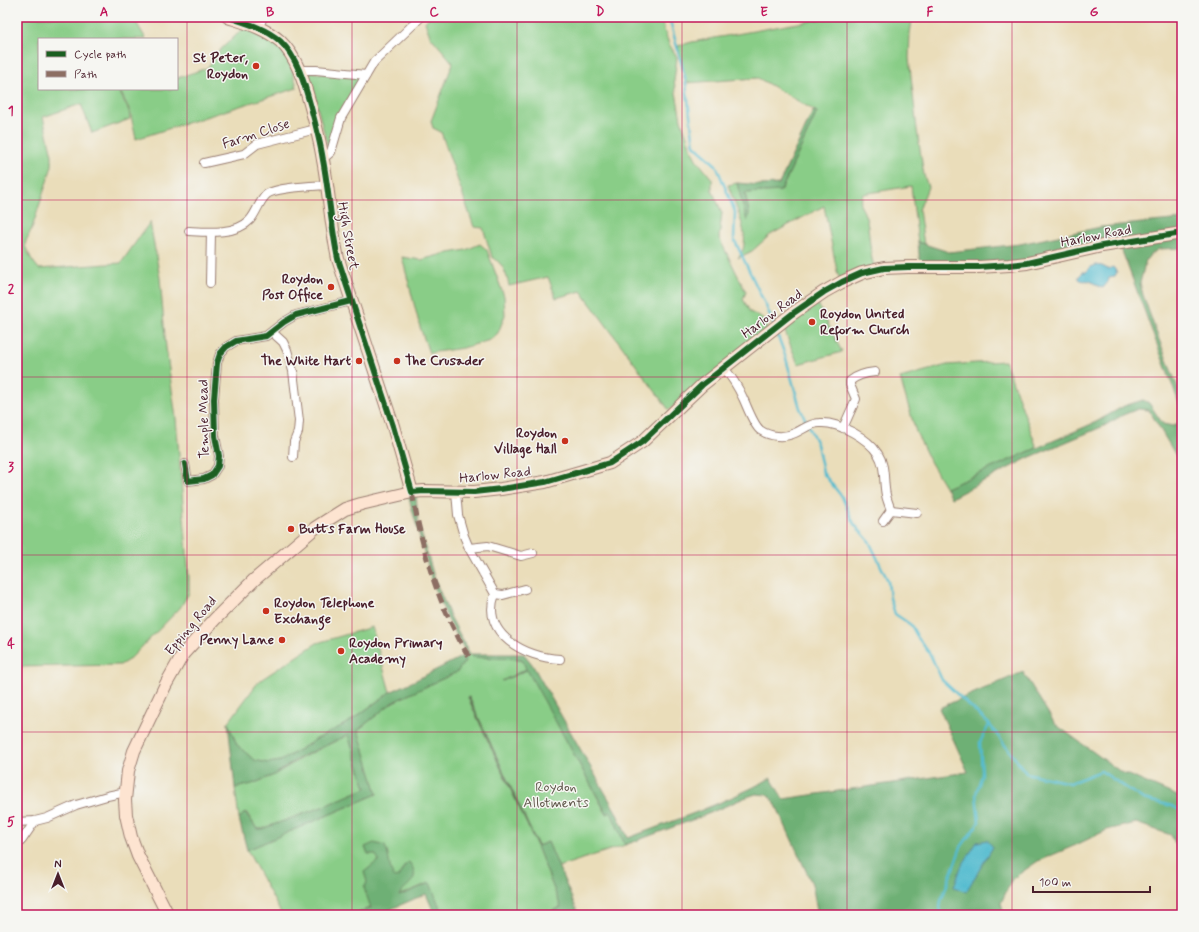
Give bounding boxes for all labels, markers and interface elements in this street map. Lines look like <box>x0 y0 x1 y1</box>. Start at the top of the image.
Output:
text: A <box>100 4 108 21</box>
text: B <box>266 4 275 21</box>
text: C <box>429 4 439 21</box>
text: D <box>596 4 605 21</box>
text: E <box>760 4 768 21</box>
text: F <box>927 4 934 21</box>
text: G <box>1090 4 1099 21</box>
legend <box>38 38 178 90</box>
text: Cycle path <box>74 47 126 63</box>
place label: St Peter, Roydon <box>193 49 248 83</box>
marker: St Peter, Roydon <box>251 61 261 71</box>
text: Path <box>74 67 97 83</box>
text: 1 <box>8 103 14 120</box>
street label: Farm Close <box>220 115 292 153</box>
street label: High Street <box>331 200 363 273</box>
street label: Harlow Road <box>1059 220 1133 252</box>
place label: Roydon Post Office <box>262 270 323 304</box>
text: 2 <box>8 281 15 298</box>
marker: Roydon Post Office <box>326 282 336 292</box>
street label: Harlow Road <box>738 285 806 343</box>
place label: Roydon United Reform Church <box>820 305 910 341</box>
marker: Roydon United Reform Church <box>807 317 817 327</box>
place label: The White Hart <box>261 352 352 370</box>
place label: The Crusader <box>405 352 485 370</box>
marker: The White Hart <box>354 356 364 366</box>
marker: The Crusader <box>392 356 402 366</box>
street label: Temple Mead <box>194 379 214 459</box>
place label: Roydon Village Hall <box>494 424 557 459</box>
marker: Roydon Village Hall <box>560 436 570 446</box>
text: 3 <box>8 459 14 476</box>
street label: Harlow Road <box>458 462 532 488</box>
place label: Butts Farm House <box>299 520 406 538</box>
marker: Butts Farm House <box>286 524 296 534</box>
street label: Epping Road <box>161 593 221 659</box>
place label: Roydon Telephone Exchange <box>274 594 375 631</box>
marker: Roydon Telephone Exchange <box>261 606 271 616</box>
place label: Penny Lane <box>199 631 274 649</box>
place label: Roydon Primary Academy <box>349 634 443 668</box>
marker: Penny Lane <box>277 635 287 645</box>
text: 4 <box>7 636 15 653</box>
marker: Roydon Primary Academy <box>336 646 346 656</box>
park label: Roydon Allotments <box>523 778 589 812</box>
text: 5 <box>7 814 15 831</box>
north arrow <box>38 854 78 894</box>
text: N <box>54 858 62 872</box>
scale bar <box>1033 868 1150 894</box>
text: 100 m <box>1039 875 1071 891</box>

